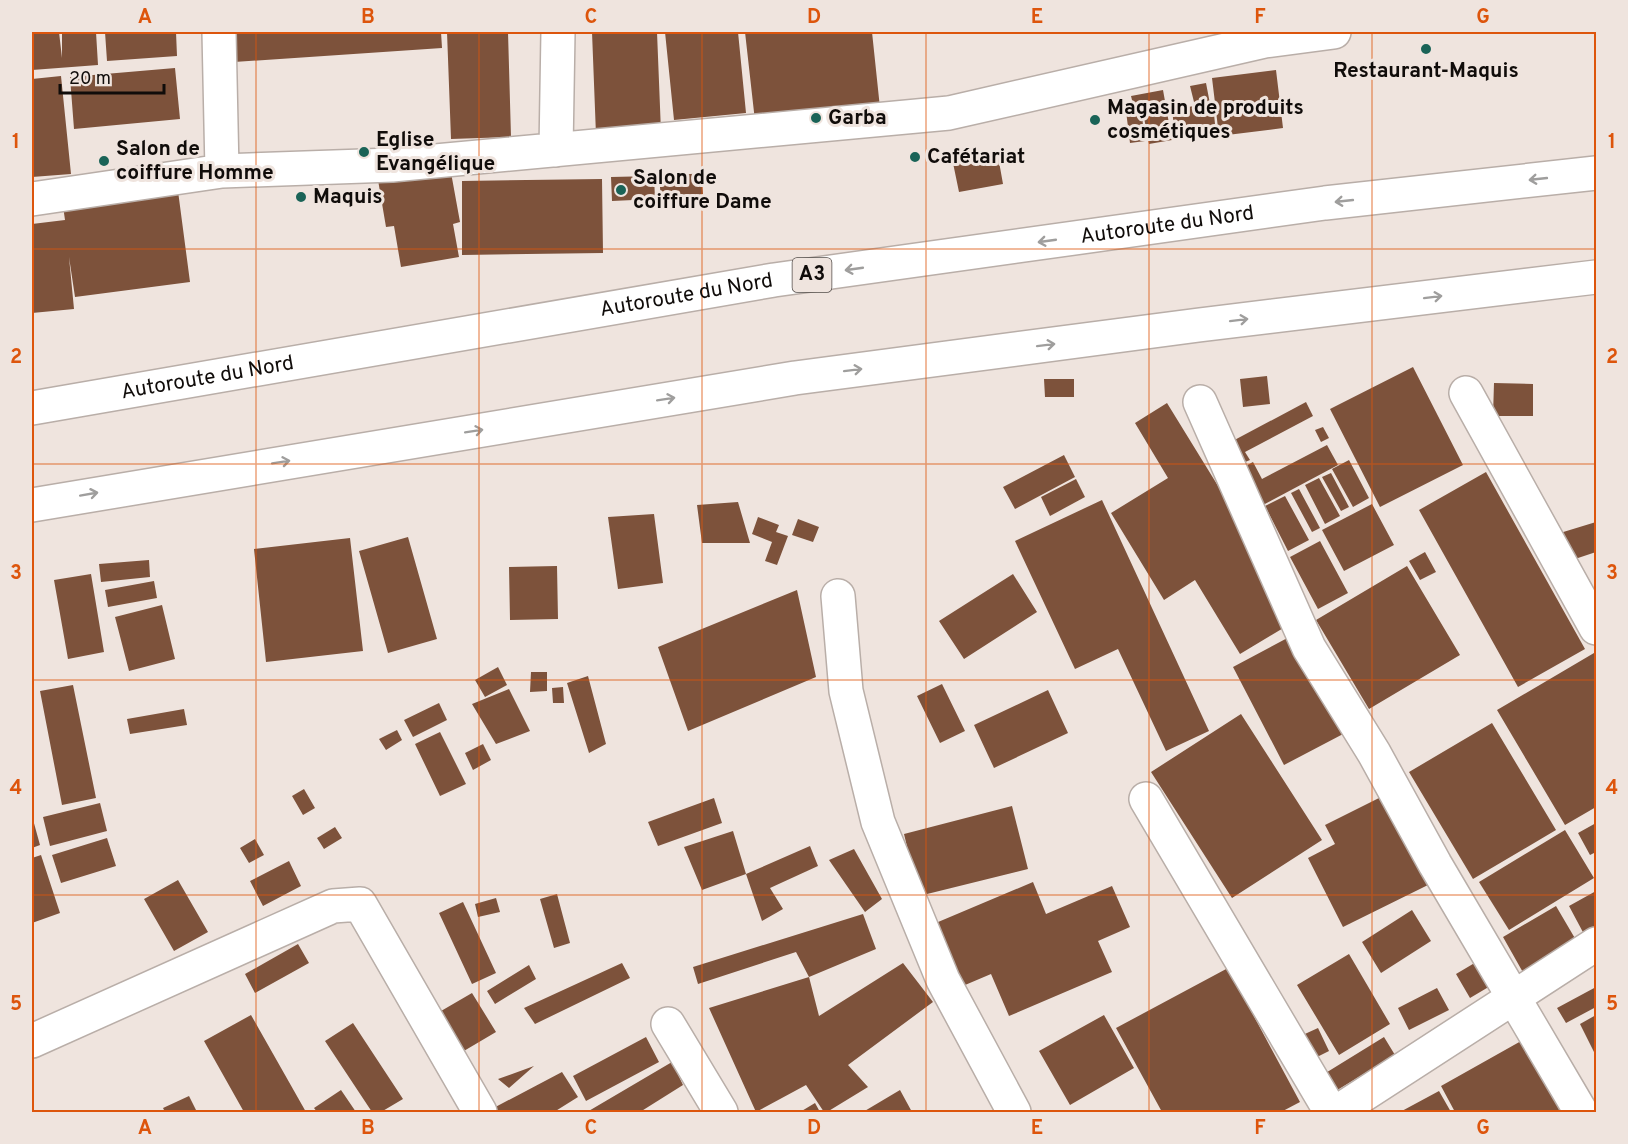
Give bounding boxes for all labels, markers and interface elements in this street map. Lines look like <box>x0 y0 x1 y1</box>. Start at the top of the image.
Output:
text: A <box>138 5 152 31</box>
text: B <box>361 5 375 31</box>
text: C <box>585 5 597 31</box>
text: D <box>807 5 821 31</box>
text: E <box>1031 5 1043 31</box>
text: F <box>1254 5 1266 31</box>
text: G <box>1476 5 1490 31</box>
marker: Restaurant-Maquis <box>1419 42 1433 56</box>
scale bar <box>60 57 164 95</box>
place label: Restaurant-Maquis <box>1333 58 1519 85</box>
text: 20 m <box>69 68 111 91</box>
place label: Magasin de produits cosmétiques <box>1107 95 1304 146</box>
place label: Garba <box>828 105 887 132</box>
marker: Garba <box>809 111 823 125</box>
marker: Magasin de produits cosmétiques <box>1088 113 1102 127</box>
place label: Eglise Evangélique <box>376 127 495 178</box>
text: 1 <box>12 130 20 156</box>
text: 1 <box>1608 130 1616 156</box>
place label: Salon de coiffure Homme <box>116 136 274 187</box>
place label: Cafétariat <box>927 144 1025 171</box>
marker: Eglise Evangélique <box>357 145 371 159</box>
marker: Cafétariat <box>908 150 922 164</box>
marker: Salon de coiffure Homme <box>97 154 111 168</box>
place label: Salon de coiffure Dame <box>633 165 772 216</box>
one-way arrow <box>1529 174 1549 185</box>
marker: Salon de coiffure Dame <box>614 183 628 197</box>
place label: Maquis <box>313 184 383 211</box>
marker: Maquis <box>294 190 308 204</box>
one-way arrow <box>1335 196 1355 207</box>
street label: Autoroute du Nord <box>1079 200 1256 251</box>
one-way arrow <box>1038 235 1058 246</box>
road number: A3 <box>792 258 832 292</box>
one-way arrow <box>845 263 865 274</box>
street label: Autoroute du Nord <box>598 267 775 323</box>
one-way arrow <box>1423 291 1442 302</box>
one-way arrow <box>1229 314 1249 325</box>
one-way arrow <box>1036 339 1055 350</box>
text: 2 <box>10 345 22 371</box>
text: 2 <box>1606 345 1618 371</box>
street label: Autoroute du Nord <box>119 350 296 406</box>
one-way arrow <box>842 365 862 376</box>
one-way arrow <box>656 393 675 404</box>
one-way arrow <box>463 425 483 436</box>
one-way arrow <box>271 457 291 468</box>
one-way arrow <box>78 488 98 499</box>
text: 3 <box>10 561 22 587</box>
text: 3 <box>1606 561 1618 587</box>
text: 4 <box>10 776 22 802</box>
text: 4 <box>1606 776 1618 802</box>
text: 5 <box>10 992 22 1018</box>
text: 5 <box>1606 992 1618 1018</box>
text: A <box>138 1116 152 1142</box>
text: B <box>361 1116 375 1142</box>
text: C <box>585 1116 597 1142</box>
text: D <box>807 1116 821 1142</box>
text: E <box>1031 1116 1043 1142</box>
text: F <box>1254 1116 1266 1142</box>
text: G <box>1476 1116 1490 1142</box>

